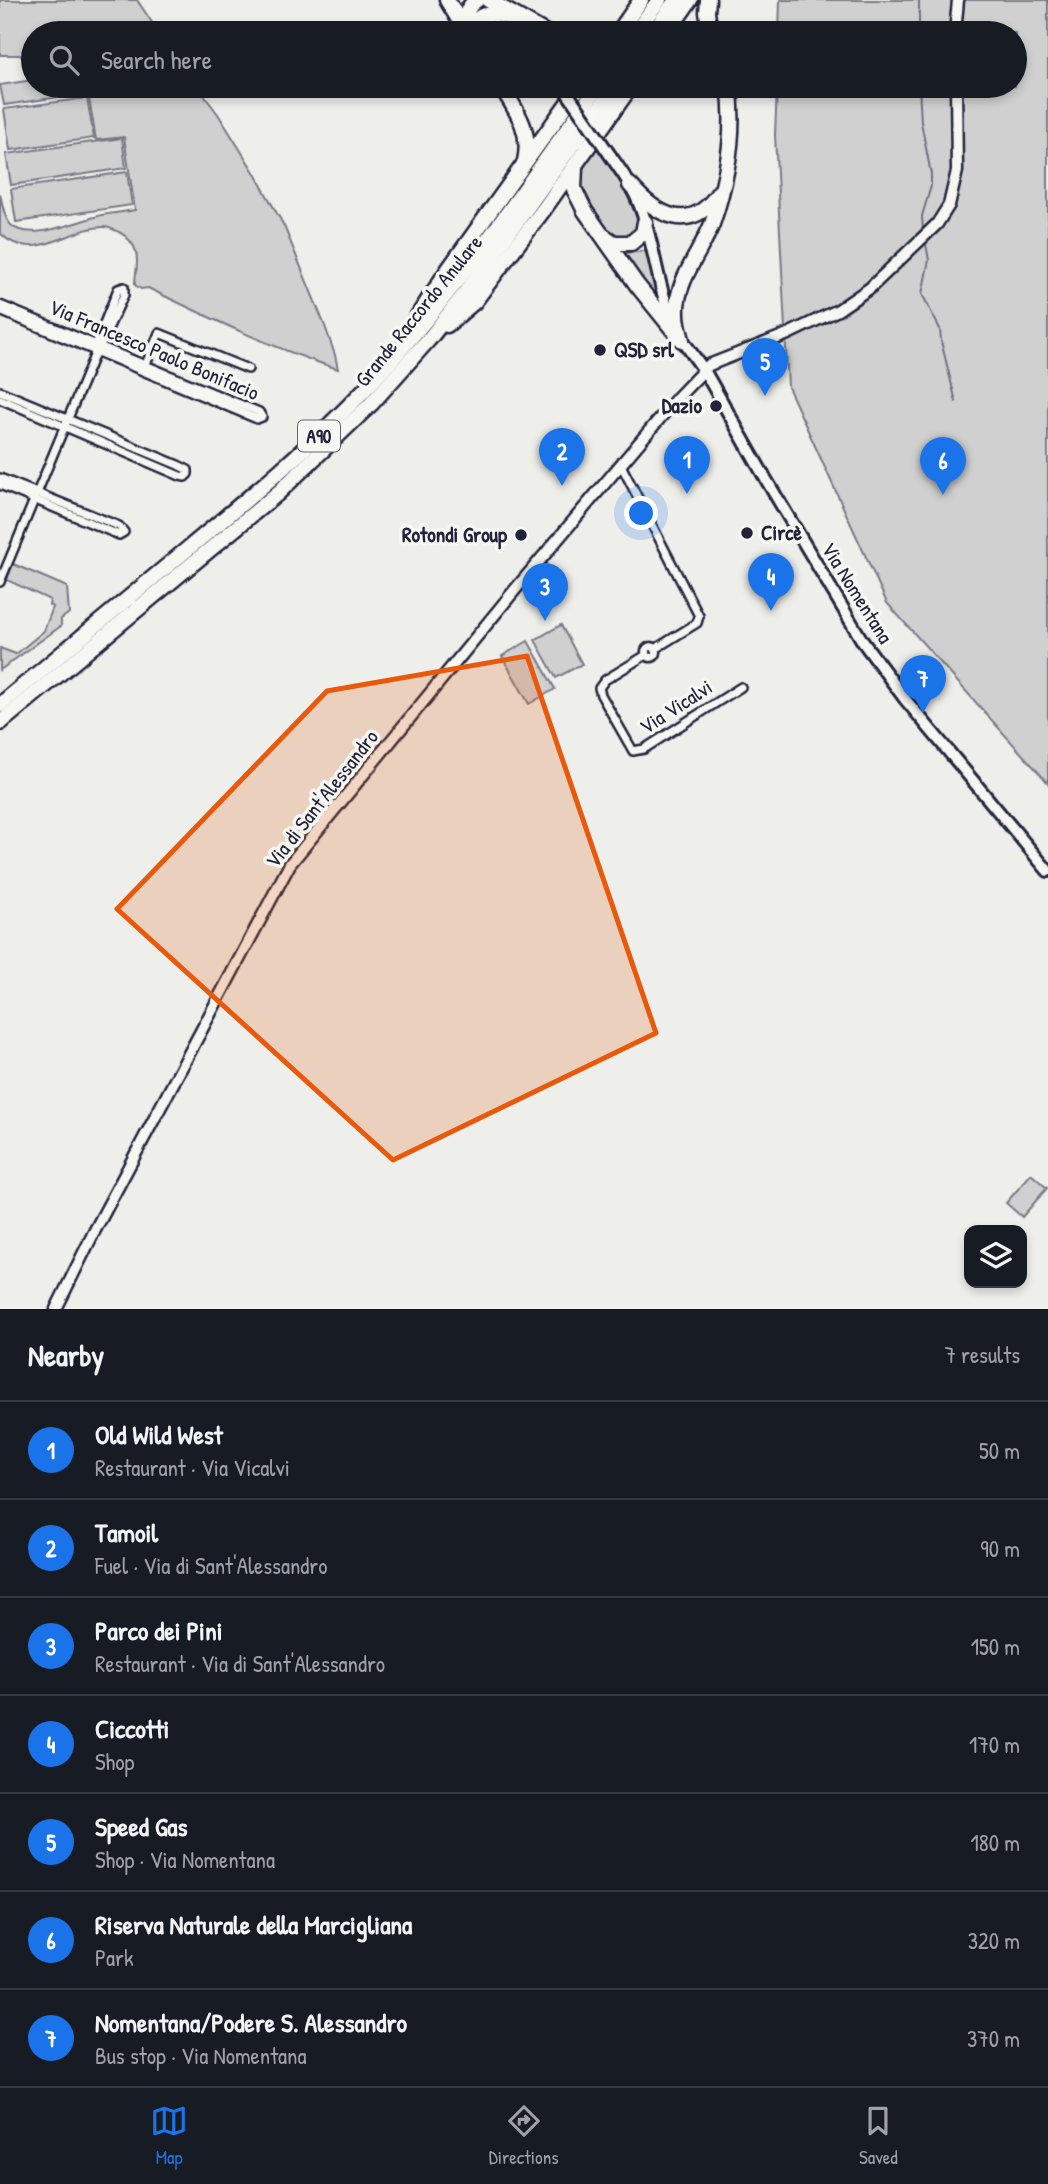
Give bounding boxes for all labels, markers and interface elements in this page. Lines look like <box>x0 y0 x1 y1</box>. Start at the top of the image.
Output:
search box <box>21 21 1027 98</box>
icon: search <box>45 41 83 79</box>
text: Search here <box>101 42 212 77</box>
street label: Grande Raccordo Anulare <box>348 229 489 393</box>
street label: Via Francesco Paolo Bonifacio <box>45 292 264 407</box>
place label: QSD srl <box>614 335 674 364</box>
pin: 5 <box>742 338 788 396</box>
marker: QSD srl <box>592 342 608 358</box>
place label: Dazio <box>662 391 703 420</box>
marker: Dazio <box>708 398 724 414</box>
road number: A90 <box>298 420 340 452</box>
pin: 2 <box>539 428 585 486</box>
pin: 1 <box>664 436 710 494</box>
pin: 6 <box>920 437 966 495</box>
your location <box>624 496 658 530</box>
place label: Circè <box>761 518 802 547</box>
place label: Rotondi Group <box>402 520 508 550</box>
marker: Circè <box>739 525 755 541</box>
marker: Rotondi Group <box>513 527 529 543</box>
street label: Via Nomentana <box>815 536 900 649</box>
pin: 4 <box>748 553 794 611</box>
pin: 3 <box>522 563 568 621</box>
pin: 7 <box>900 655 946 713</box>
street label: Via Vicalvi <box>634 672 718 741</box>
street label: Via di Sant'Alessandro <box>258 724 385 874</box>
map controls <box>964 1225 1027 1288</box>
button: layers <box>964 1225 1027 1288</box>
text: Nearby <box>28 1335 104 1375</box>
text: 7 results <box>944 1339 1020 1370</box>
text: Old Wild West <box>95 1417 223 1452</box>
text: 1 <box>47 1435 55 1466</box>
text: 50 m <box>979 1435 1020 1466</box>
text: Restaurant · Via Vicalvi <box>95 1452 290 1483</box>
text: Tamoil <box>95 1515 158 1550</box>
text: 2 <box>46 1533 56 1564</box>
text: 90 m <box>980 1533 1020 1564</box>
text: Fuel · Via di Sant'Alessandro <box>95 1550 327 1581</box>
text: Parco dei Pini <box>95 1613 222 1648</box>
text: 3 <box>46 1631 56 1662</box>
text: 150 m <box>971 1631 1020 1662</box>
text: Restaurant · Via di Sant'Alessandro <box>95 1648 385 1679</box>
text: Ciccotti <box>95 1711 169 1746</box>
text: 4 <box>47 1729 55 1760</box>
text: 170 m <box>969 1729 1020 1760</box>
text: Shop <box>95 1746 134 1777</box>
text: Speed Gas <box>95 1809 188 1844</box>
text: 5 <box>46 1827 56 1858</box>
text: 180 m <box>970 1827 1020 1858</box>
text: Shop · Via Nomentana <box>95 1844 275 1875</box>
text: Riserva Naturale della Marcigliana <box>95 1907 412 1942</box>
text: 6 <box>46 1925 56 1956</box>
text: 320 m <box>968 1925 1020 1956</box>
text: Park <box>95 1942 133 1973</box>
text: Nomentana/Podere S. Alessandro <box>95 2005 407 2040</box>
text: 7 <box>45 2023 57 2054</box>
text: 370 m <box>967 2023 1020 2054</box>
text: Bus stop · Via Nomentana <box>95 2040 307 2071</box>
tab: Map <box>150 2102 188 2170</box>
tab: Directions <box>489 2102 559 2170</box>
tab: Saved <box>859 2102 898 2170</box>

